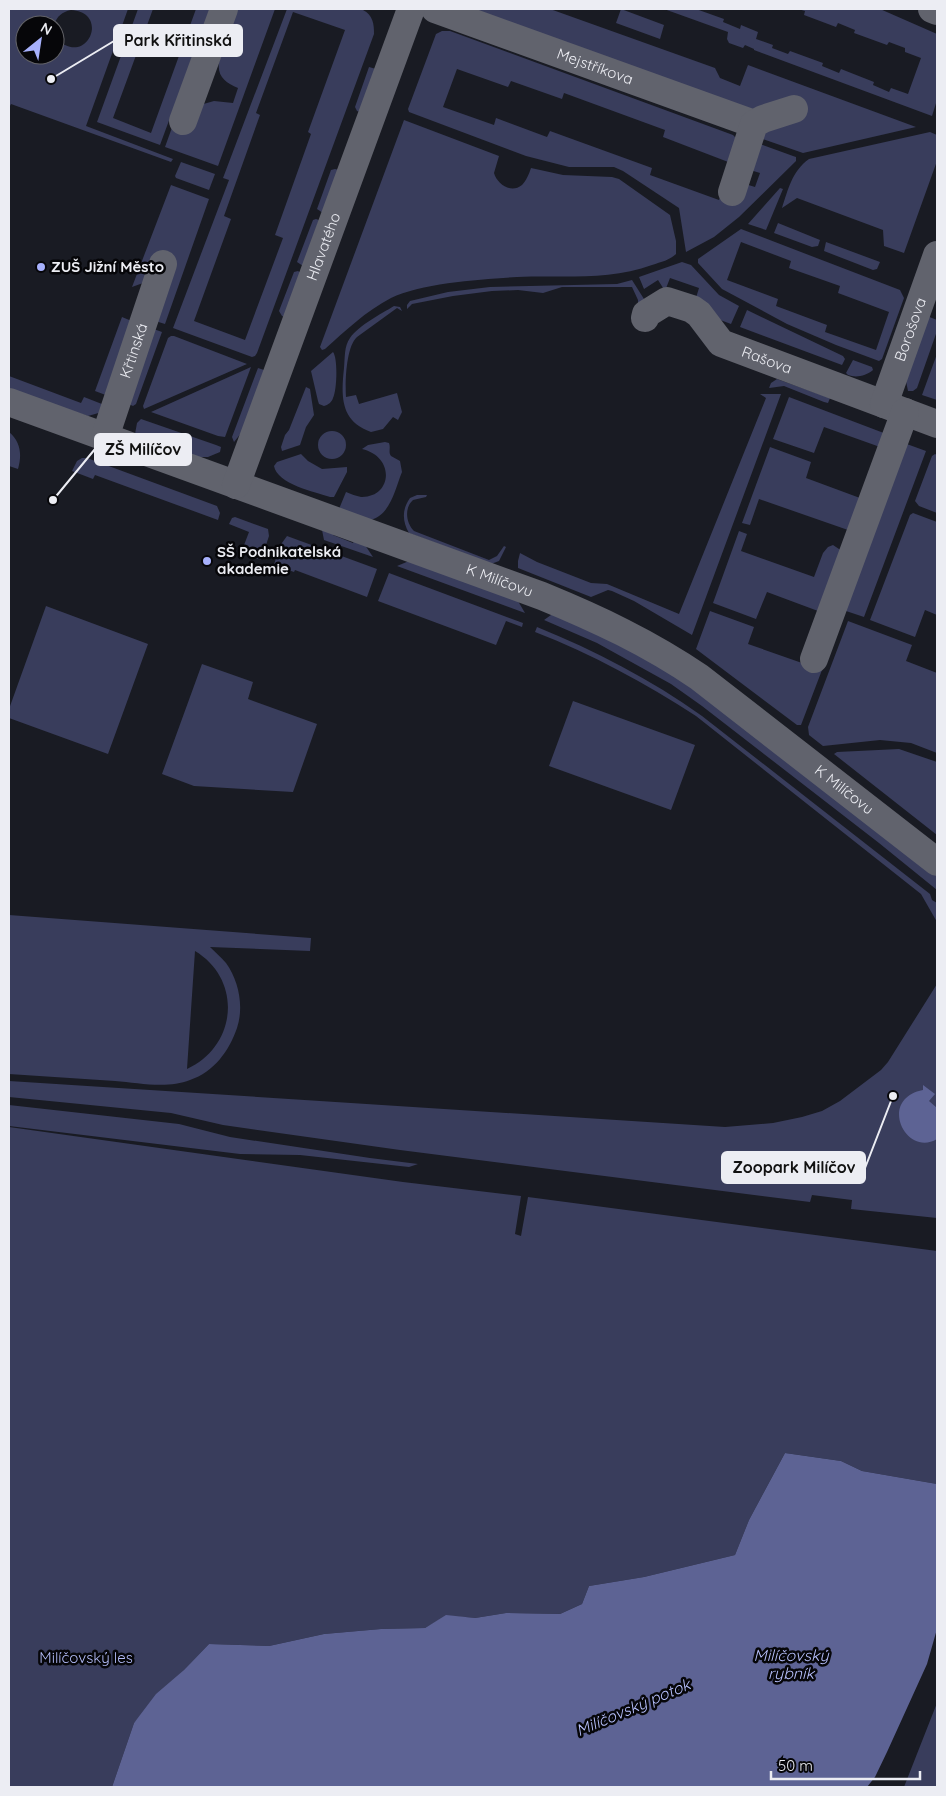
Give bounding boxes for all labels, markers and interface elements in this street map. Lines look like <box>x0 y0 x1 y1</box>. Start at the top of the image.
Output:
north arrow <box>15 15 65 65</box>
text: N <box>38 18 55 39</box>
callout: Park Křitinská <box>114 25 242 56</box>
text: Park Křitinská <box>124 30 232 50</box>
street label: Mejstříkova <box>554 44 636 89</box>
street label: Hlavatého <box>302 210 344 283</box>
place label: ZUŠ Jižní Město <box>51 257 164 276</box>
marker: ZUŠ Jižní Město <box>35 261 47 273</box>
street label: Borošova <box>890 295 930 364</box>
street label: Křtinská <box>115 321 152 381</box>
street label: Rašova <box>739 342 795 378</box>
callout: ZŠ Milíčov <box>95 434 191 465</box>
text: ZŠ Milíčov <box>105 439 181 459</box>
place label: SŠ Podnikatelská akademie <box>217 542 341 578</box>
marker: SŠ Podnikatelská akademie <box>201 555 213 567</box>
street label: K Milíčovu <box>464 559 536 601</box>
street label: K Milíčovu <box>811 760 878 818</box>
callout: Zoopark Milíčov <box>722 1152 865 1183</box>
text: Zoopark Milíčov <box>732 1157 856 1177</box>
water label: Milíčovský rybník <box>753 1645 829 1683</box>
park label: Milíčovský les <box>39 1648 133 1667</box>
water label: Milíčovský potok <box>573 1673 695 1740</box>
scale bar <box>771 1748 920 1780</box>
text: 50 m <box>778 1756 813 1775</box>

